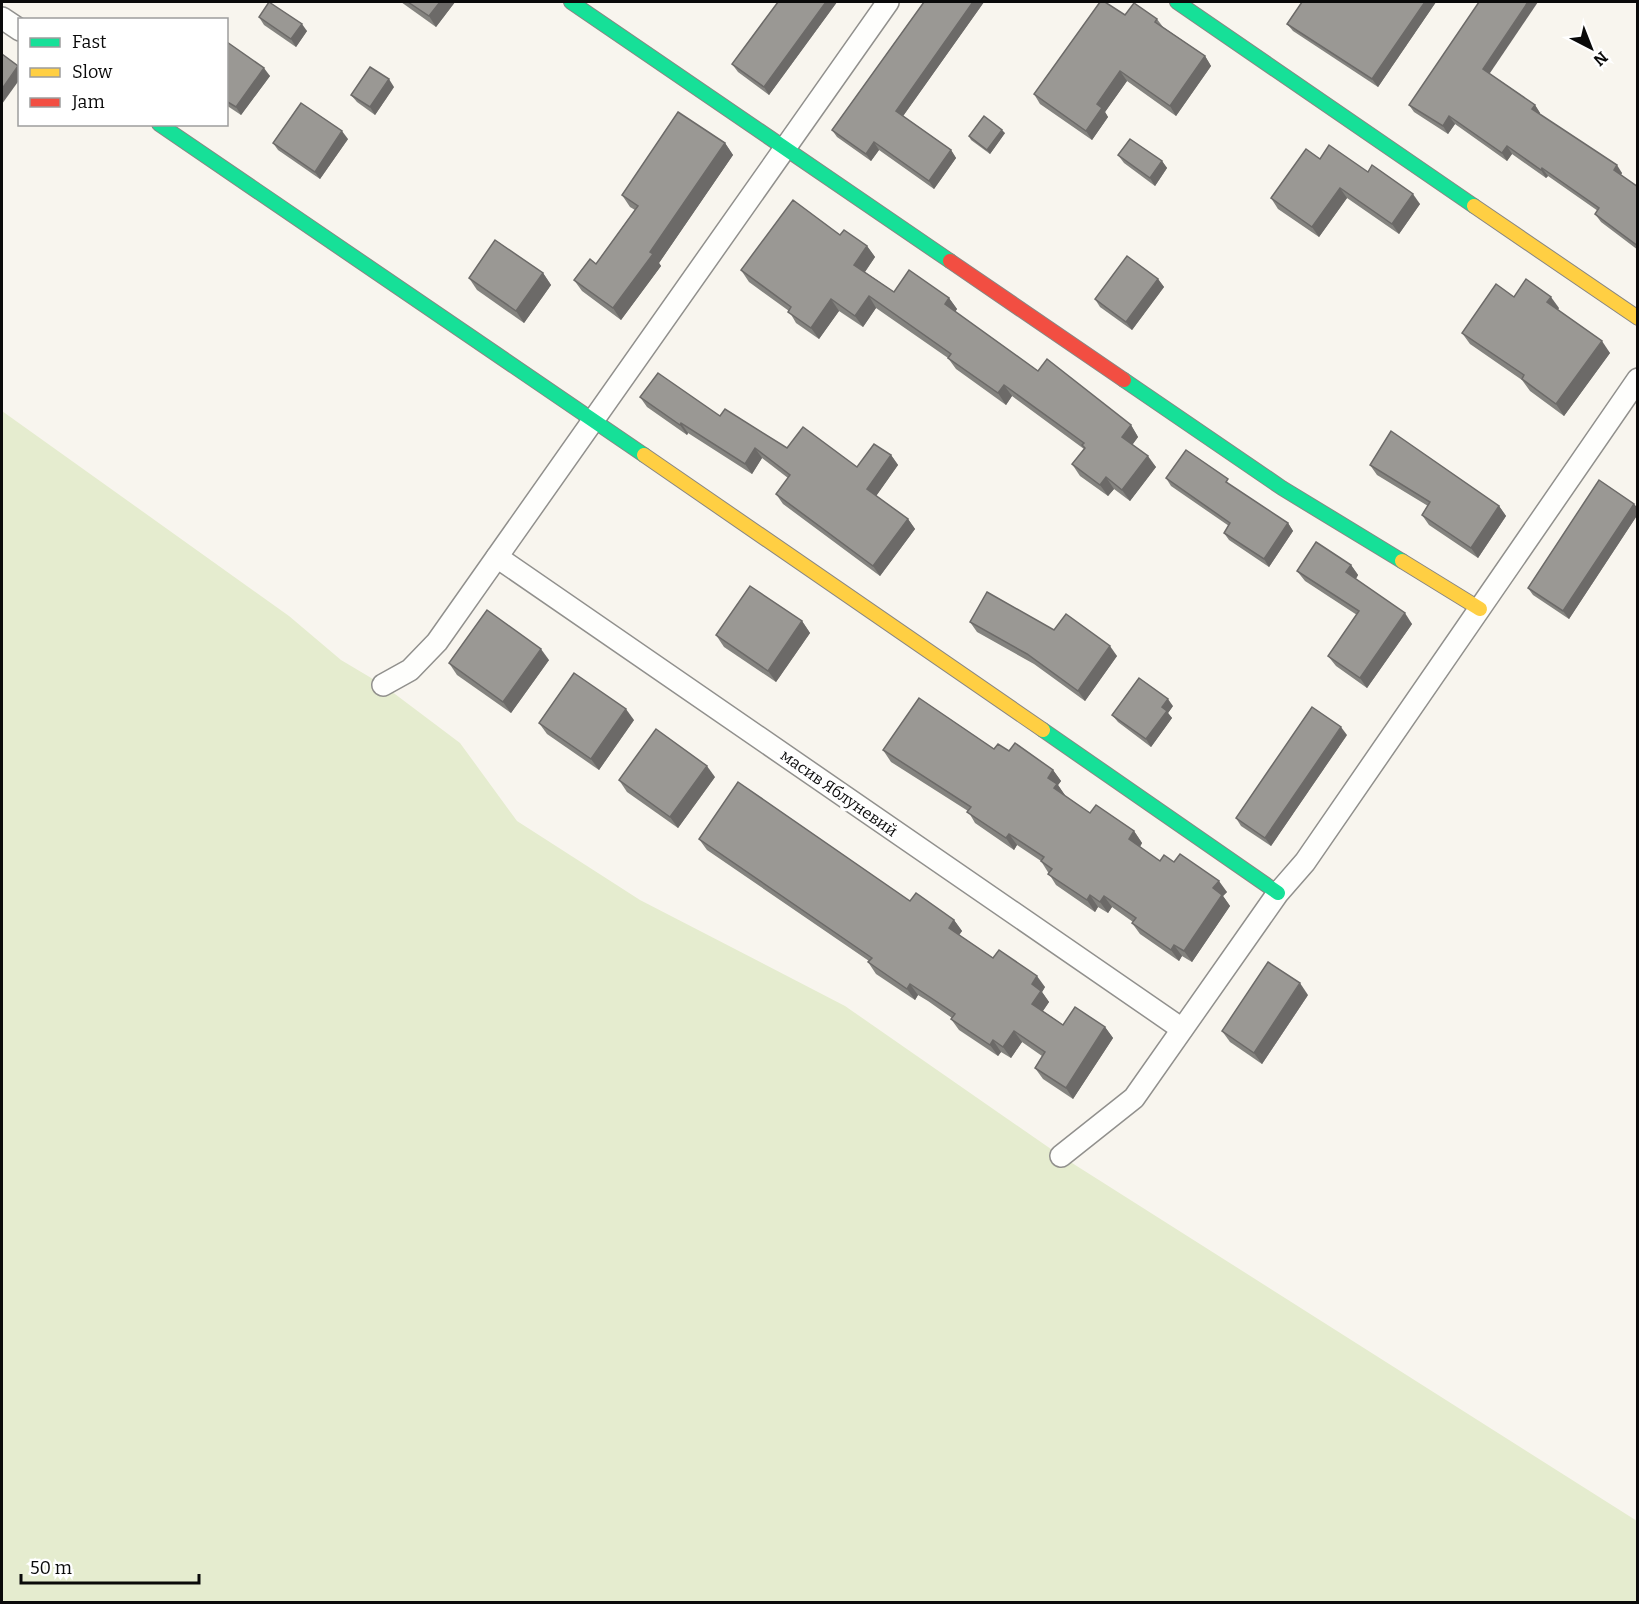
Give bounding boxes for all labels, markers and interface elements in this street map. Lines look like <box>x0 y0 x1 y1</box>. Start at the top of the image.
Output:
legend <box>18 18 228 126</box>
north arrow <box>1561 18 1621 78</box>
text: Fast <box>72 31 107 53</box>
text: N <box>1590 48 1612 70</box>
text: Slow <box>72 61 113 83</box>
text: Jam <box>71 91 105 113</box>
street label: масив Яблуневий <box>777 746 901 840</box>
scale bar <box>21 1547 200 1585</box>
text: 50 m <box>30 1557 72 1579</box>

